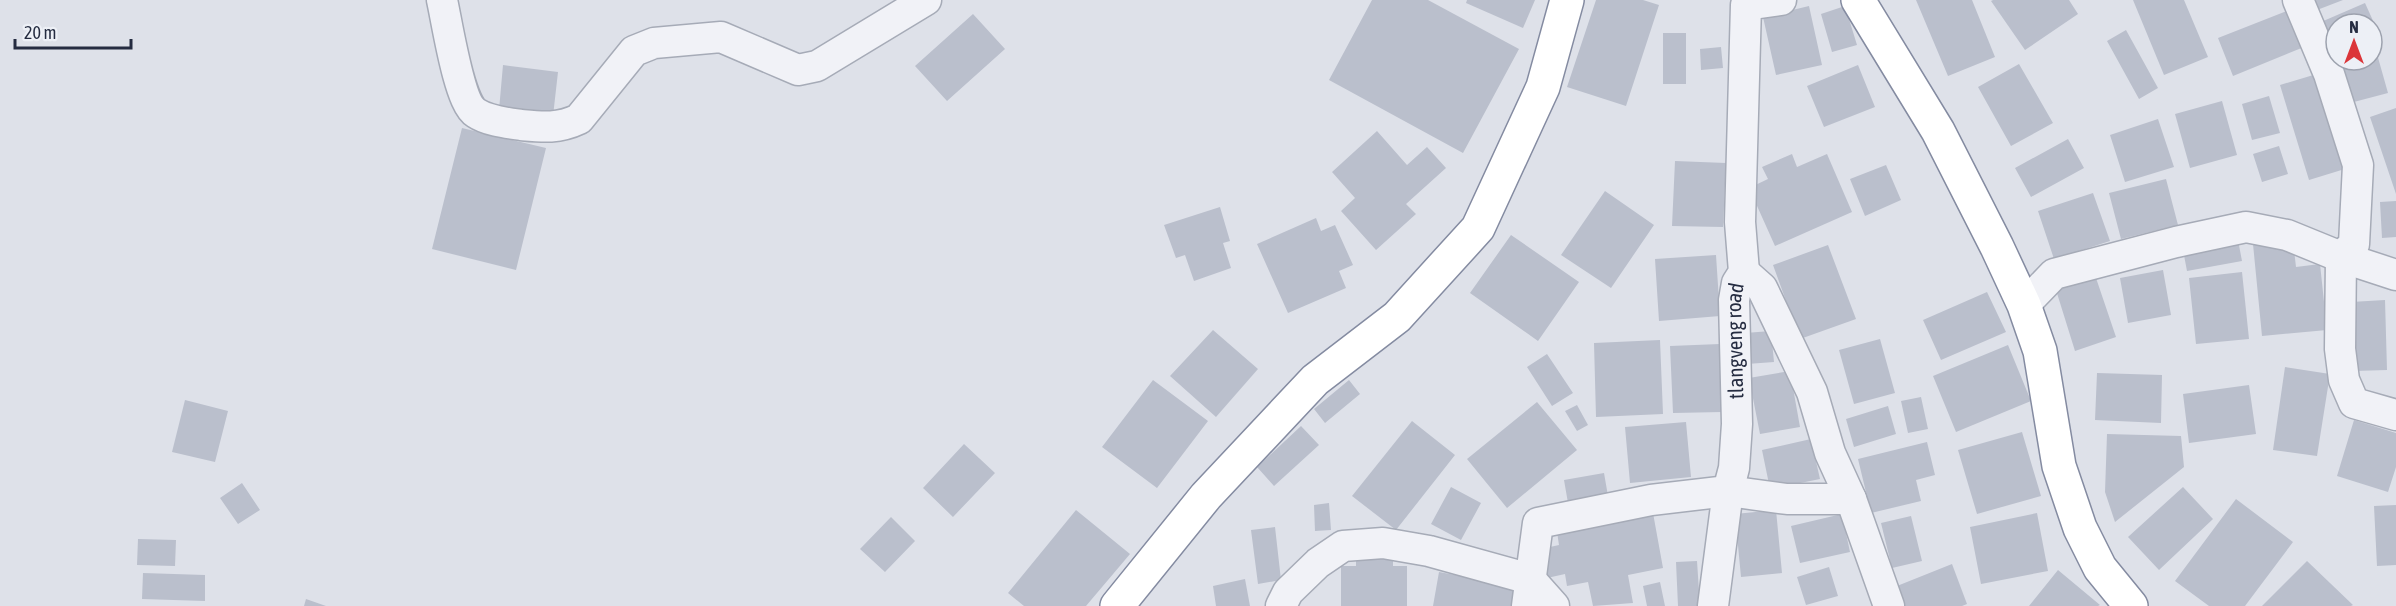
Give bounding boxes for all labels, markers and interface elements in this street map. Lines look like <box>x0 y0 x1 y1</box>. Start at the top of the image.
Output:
scale bar <box>15 12 130 50</box>
north arrow <box>2324 12 2384 72</box>
text: N <box>2349 18 2359 36</box>
text: 20 m <box>24 22 56 43</box>
street label: tlangveng road <box>1721 281 1748 399</box>

